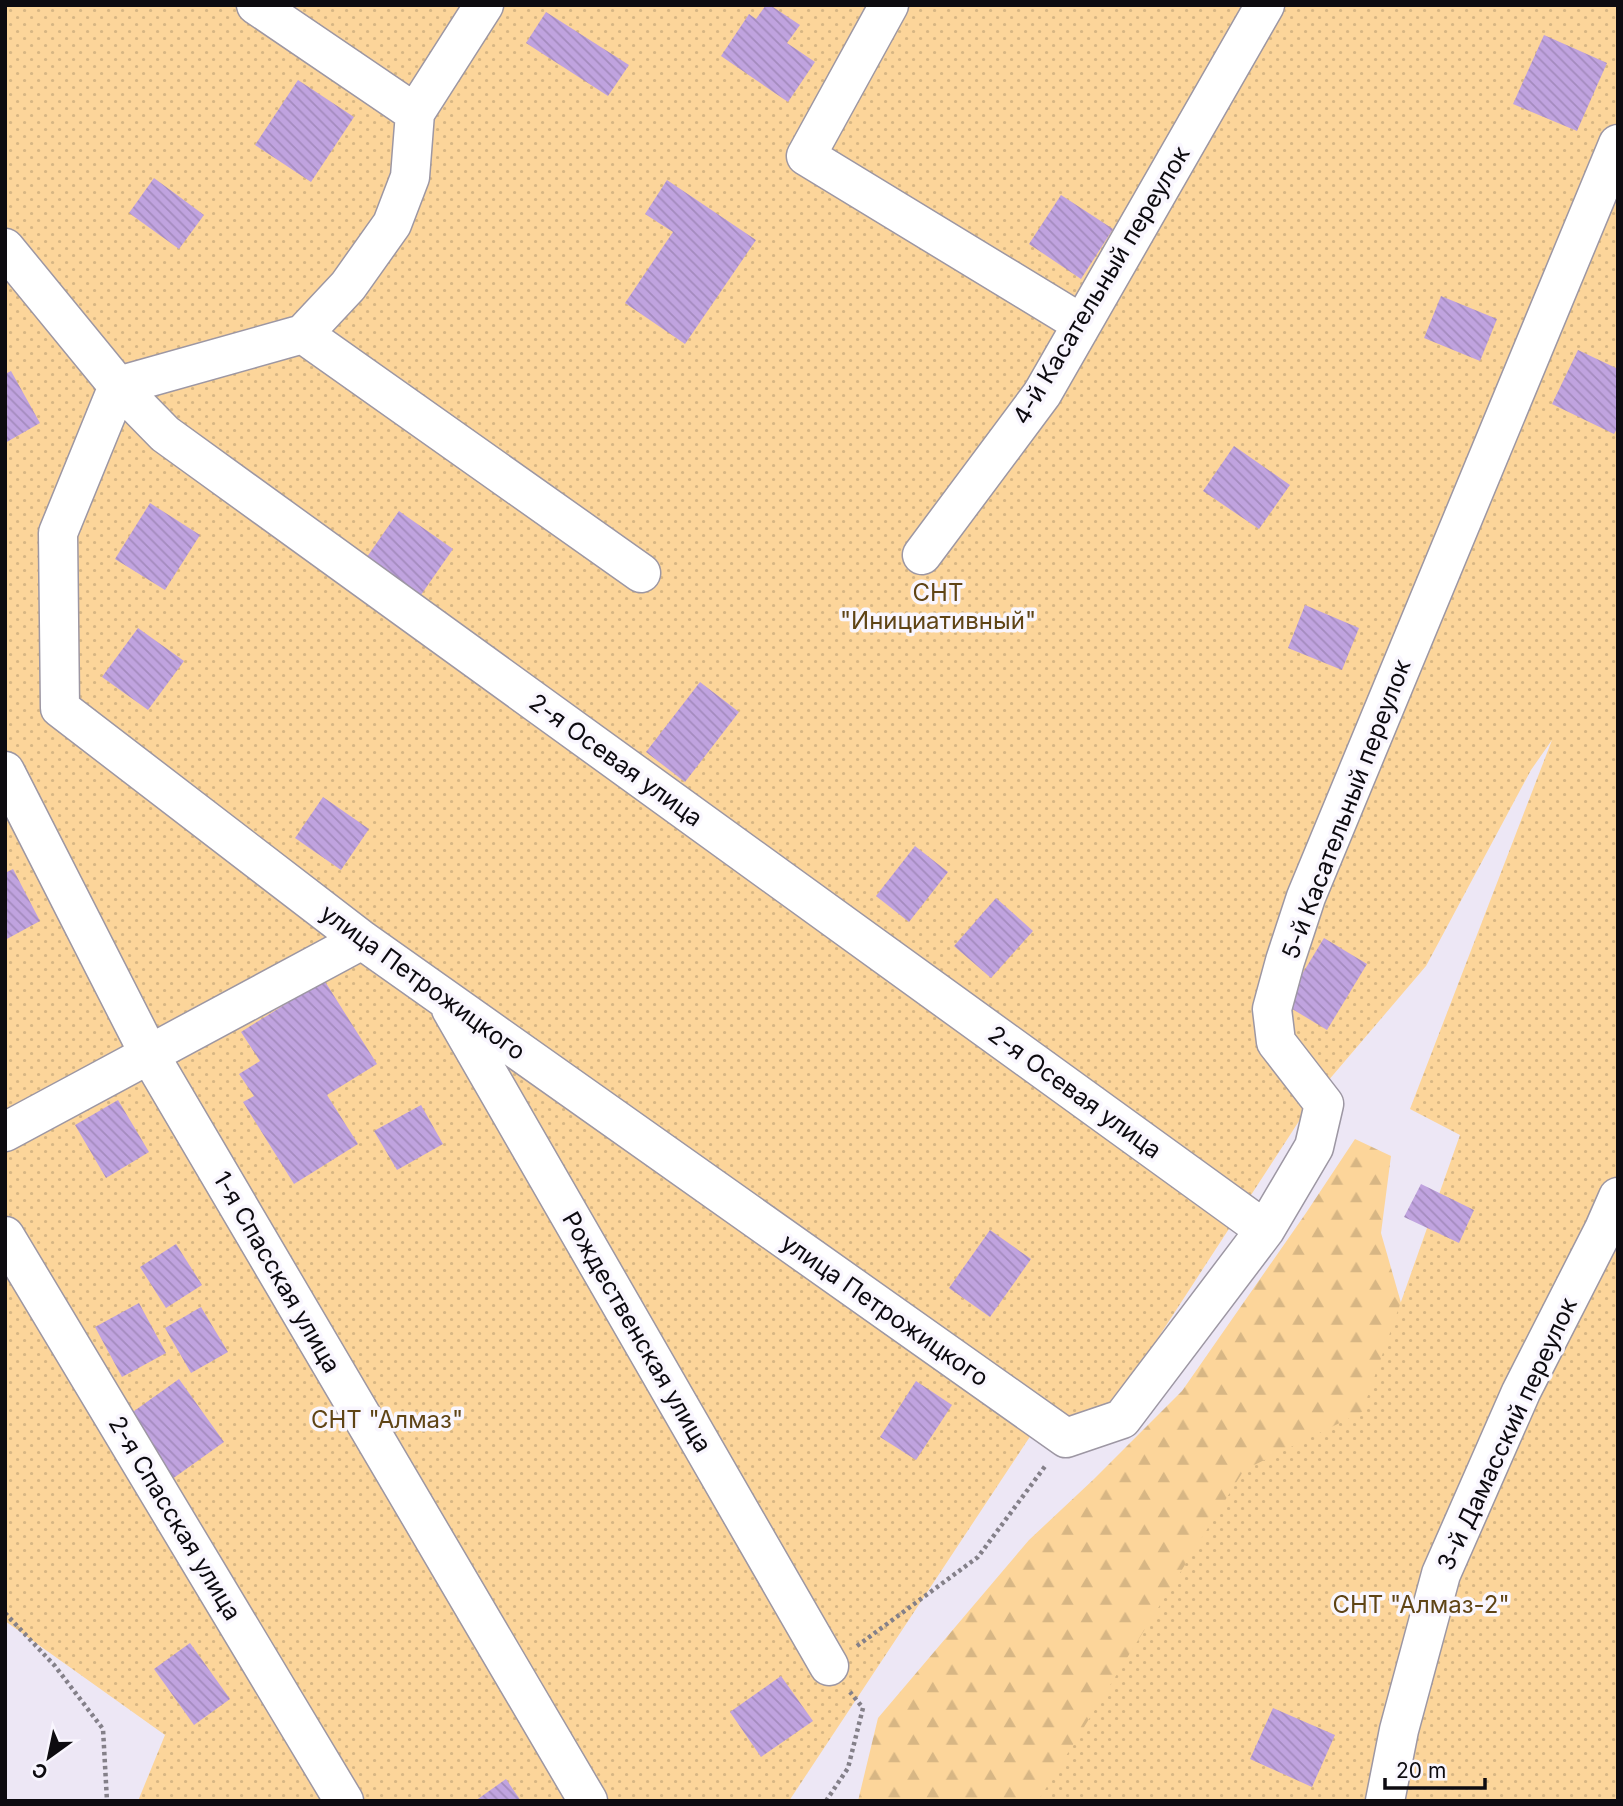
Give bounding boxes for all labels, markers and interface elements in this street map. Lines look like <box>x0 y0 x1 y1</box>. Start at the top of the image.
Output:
street label: 4-й Касательный переулок <box>1006 141 1196 429</box>
park label: СНТ "Инициативный" <box>840 578 1036 635</box>
street label: 5-й Касательный переулок <box>1275 655 1417 963</box>
street label: 2-я Осевая улица <box>524 687 708 833</box>
street label: улица Петрожицкого <box>315 898 531 1066</box>
street label: 2-я Осевая улица <box>983 1019 1167 1165</box>
street label: 1-я Спасская улица <box>207 1166 347 1378</box>
street label: Рождественская улица <box>556 1207 718 1457</box>
street label: улица Петрожицкого <box>776 1228 994 1392</box>
street label: 3-й Дамасский переулок <box>1431 1293 1583 1575</box>
park label: СНТ "Алмаз" <box>311 1405 463 1434</box>
street label: 2-я Спасская улица <box>103 1411 247 1625</box>
park label: СНТ "Алмаз-2" <box>1332 1590 1510 1619</box>
north arrow <box>14 1722 84 1792</box>
scale bar <box>1385 1746 1485 1790</box>
text: С <box>28 1757 52 1784</box>
text: 20 m <box>1396 1758 1446 1783</box>

